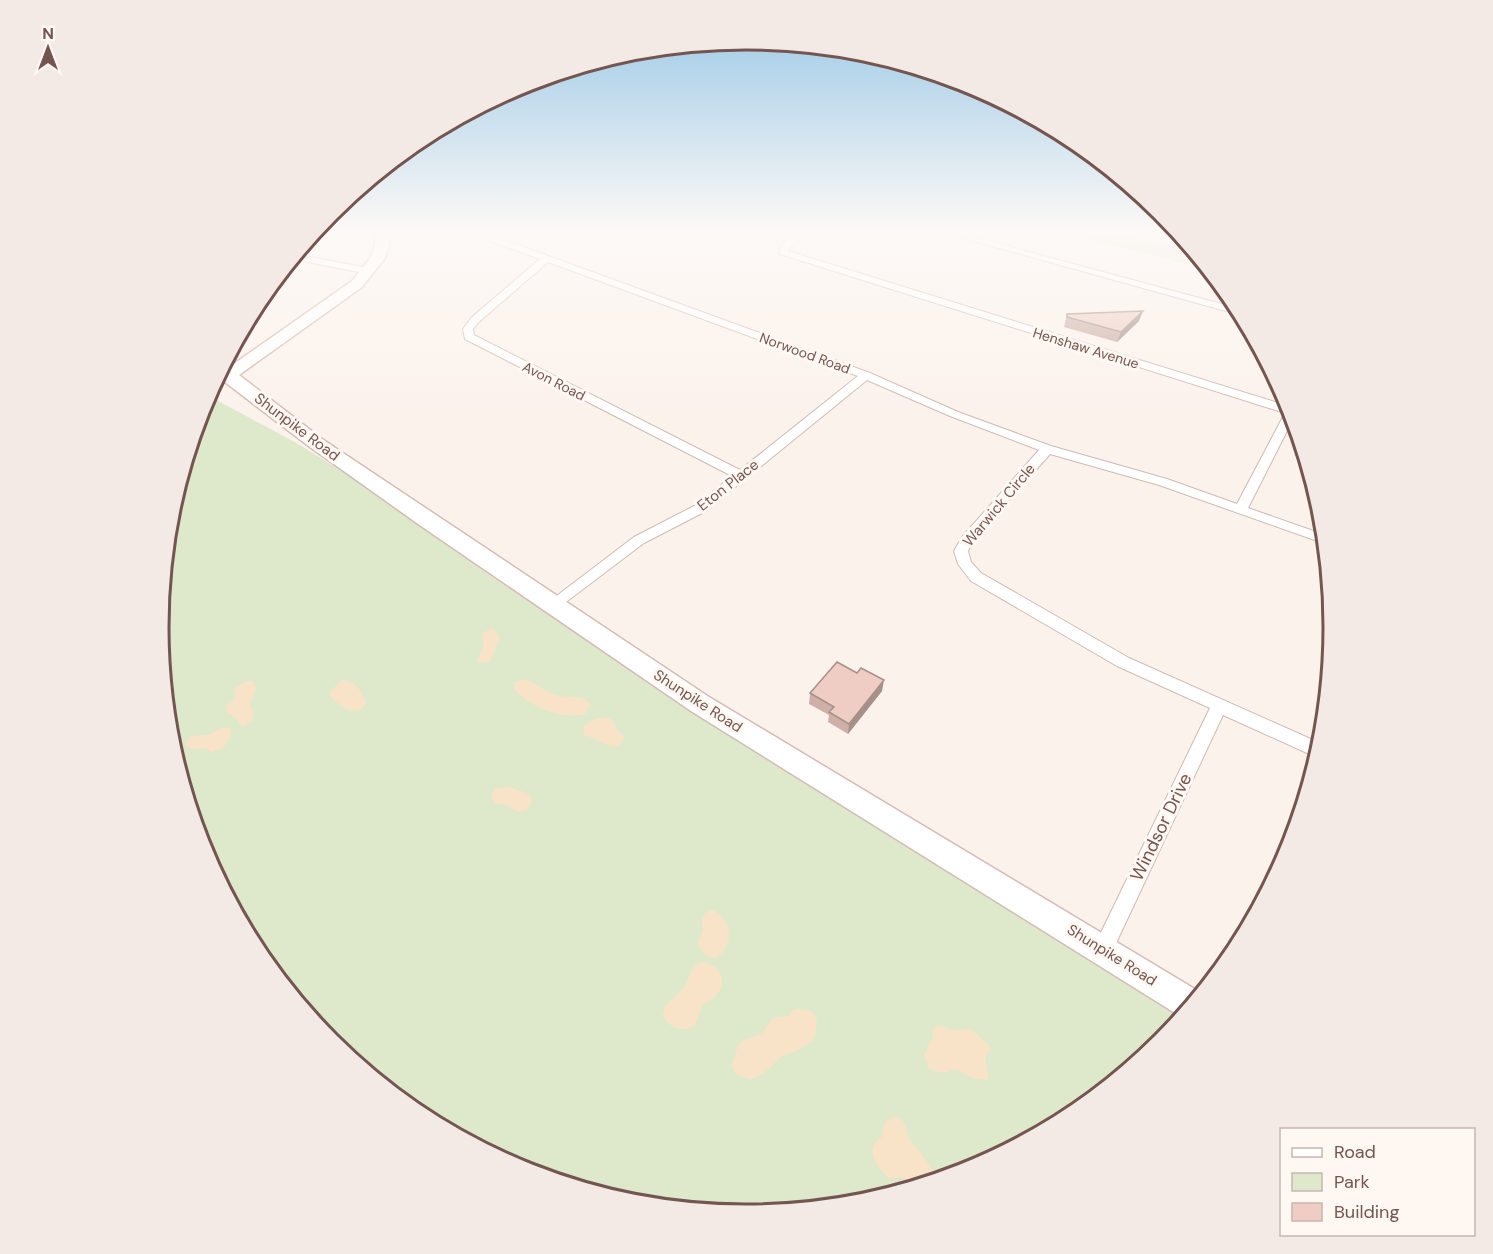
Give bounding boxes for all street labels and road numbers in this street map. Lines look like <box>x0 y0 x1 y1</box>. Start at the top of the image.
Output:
street label: Henshaw Avenue <box>1031 323 1141 373</box>
street label: Norwood Road <box>757 328 853 378</box>
street label: Avon Road <box>520 357 588 405</box>
street label: Shunpike Road <box>250 388 344 466</box>
street label: Eton Place <box>693 455 763 515</box>
street label: Warwick Circle <box>958 459 1040 551</box>
street label: Shunpike Road <box>650 665 746 737</box>
street label: Windsor Drive <box>1125 769 1197 885</box>
street label: Shunpike Road <box>1063 919 1161 991</box>

